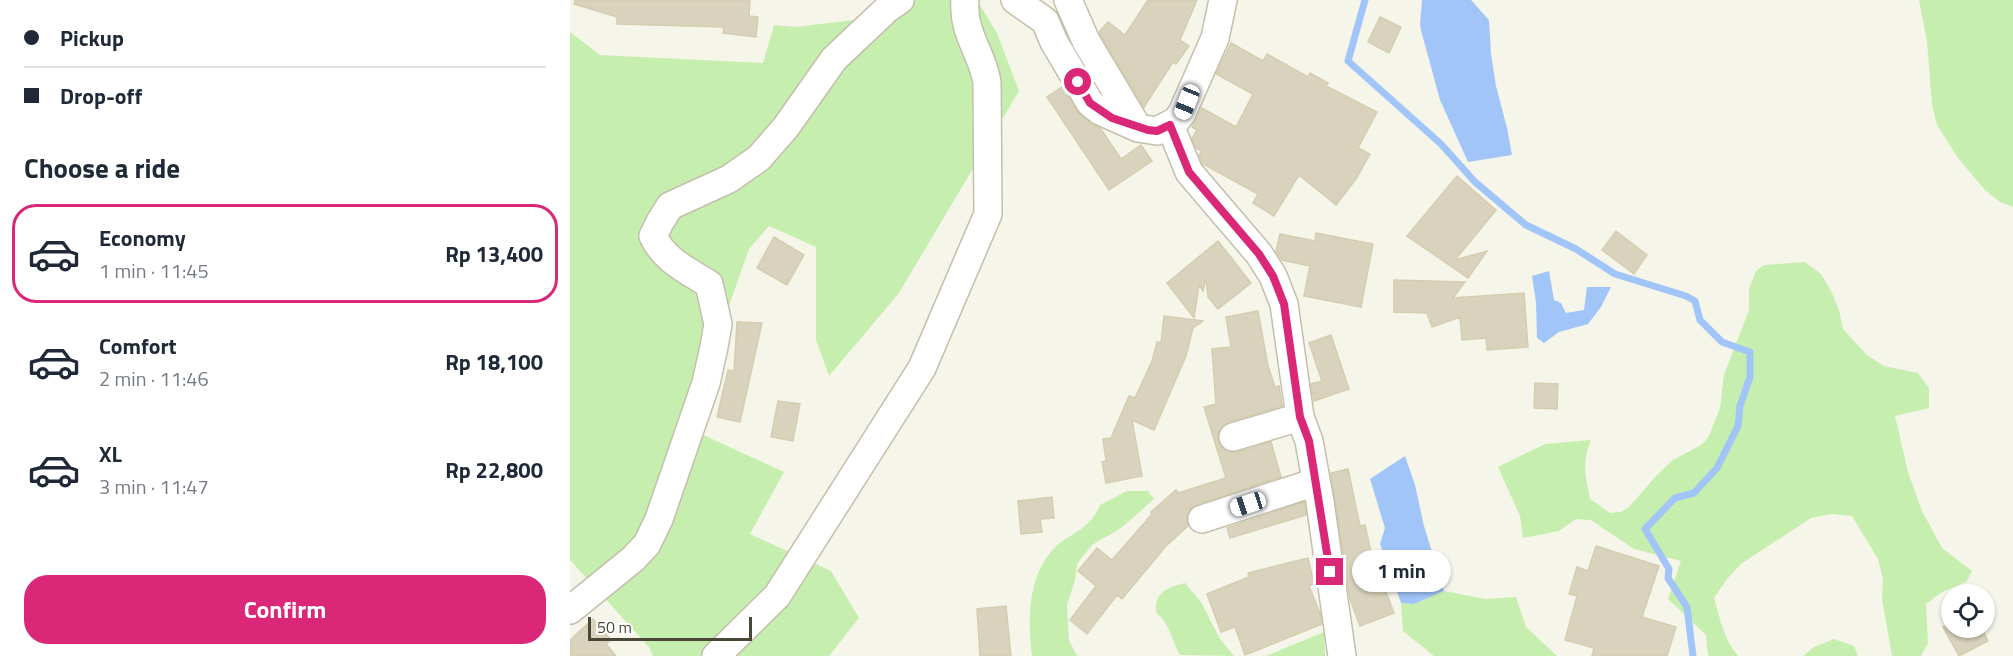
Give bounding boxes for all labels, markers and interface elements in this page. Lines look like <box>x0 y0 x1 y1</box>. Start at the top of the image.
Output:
text: Pickup <box>60 21 124 55</box>
route start <box>1064 68 1091 95</box>
text: Drop-off <box>60 79 142 113</box>
car <box>1172 82 1202 122</box>
text: Choose a ride <box>24 147 180 188</box>
text: Economy <box>99 221 186 255</box>
icon: car <box>27 227 81 281</box>
text: Rp 13,400 <box>445 237 543 271</box>
text: 1 min · 11:45 <box>99 255 209 286</box>
text: Comfort <box>99 329 177 363</box>
icon: car <box>27 335 81 389</box>
text: Rp 18,100 <box>445 345 543 379</box>
text: 2 min · 11:46 <box>99 363 209 394</box>
text: XL <box>99 437 122 471</box>
icon: car <box>27 443 81 497</box>
text: Rp 22,800 <box>445 453 543 487</box>
text: 3 min · 11:47 <box>99 471 209 502</box>
car <box>1228 490 1268 518</box>
callout: 1 min <box>1351 551 1450 593</box>
text: 1 min <box>1377 555 1426 586</box>
route end <box>1316 558 1343 585</box>
button: Confirm <box>24 575 546 644</box>
map controls <box>1941 584 1995 638</box>
button: locate <box>1941 584 1995 638</box>
scale bar <box>588 614 752 642</box>
text: 50 m <box>597 615 632 639</box>

